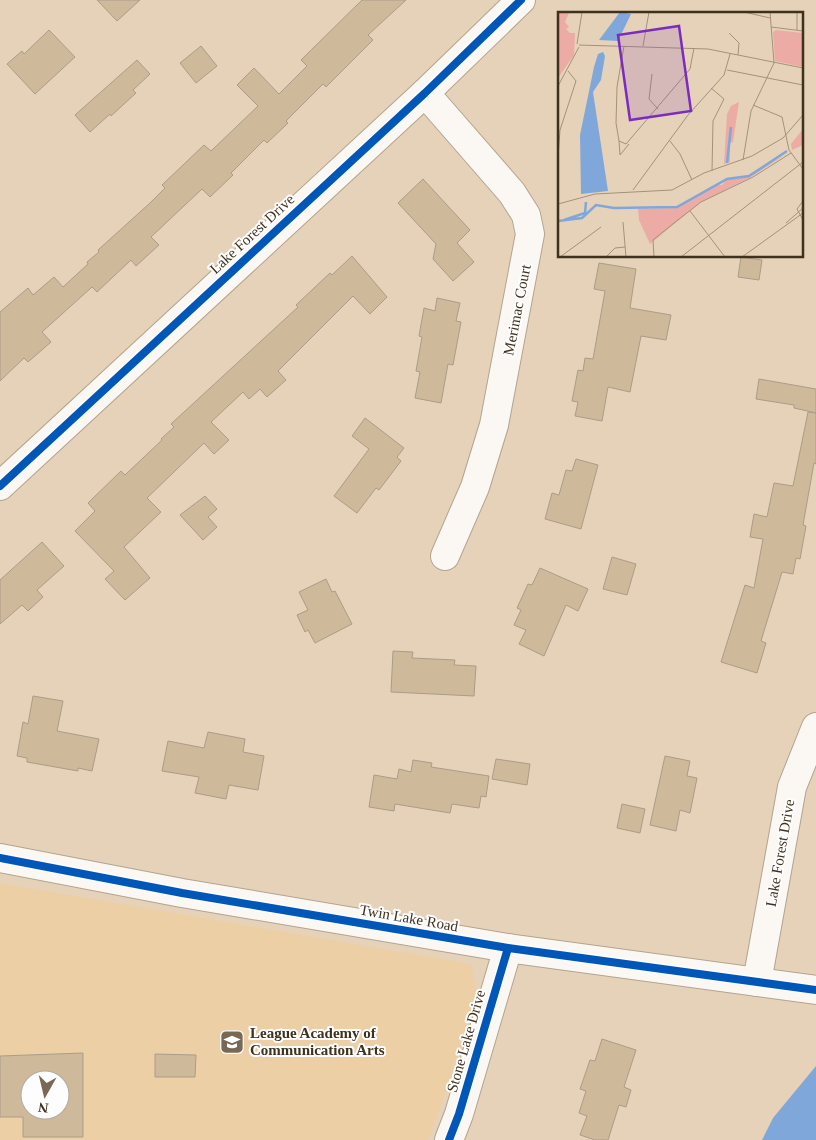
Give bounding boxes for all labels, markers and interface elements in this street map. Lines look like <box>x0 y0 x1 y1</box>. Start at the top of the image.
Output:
inset map <box>558 12 804 258</box>
street label: Lake Forest Drive <box>207 191 298 277</box>
street label: Merimac Court <box>500 262 534 357</box>
street label: Lake Forest Drive <box>763 798 797 908</box>
street label: Twin Lake Road <box>358 901 460 935</box>
street label: Stone Lake Drive <box>444 988 488 1094</box>
place label: League Academy of Communication Arts <box>250 1025 385 1058</box>
school or university icon: League Academy of Communication Arts <box>219 1029 245 1055</box>
north arrow <box>20 1070 70 1120</box>
text: N <box>37 1099 49 1116</box>

